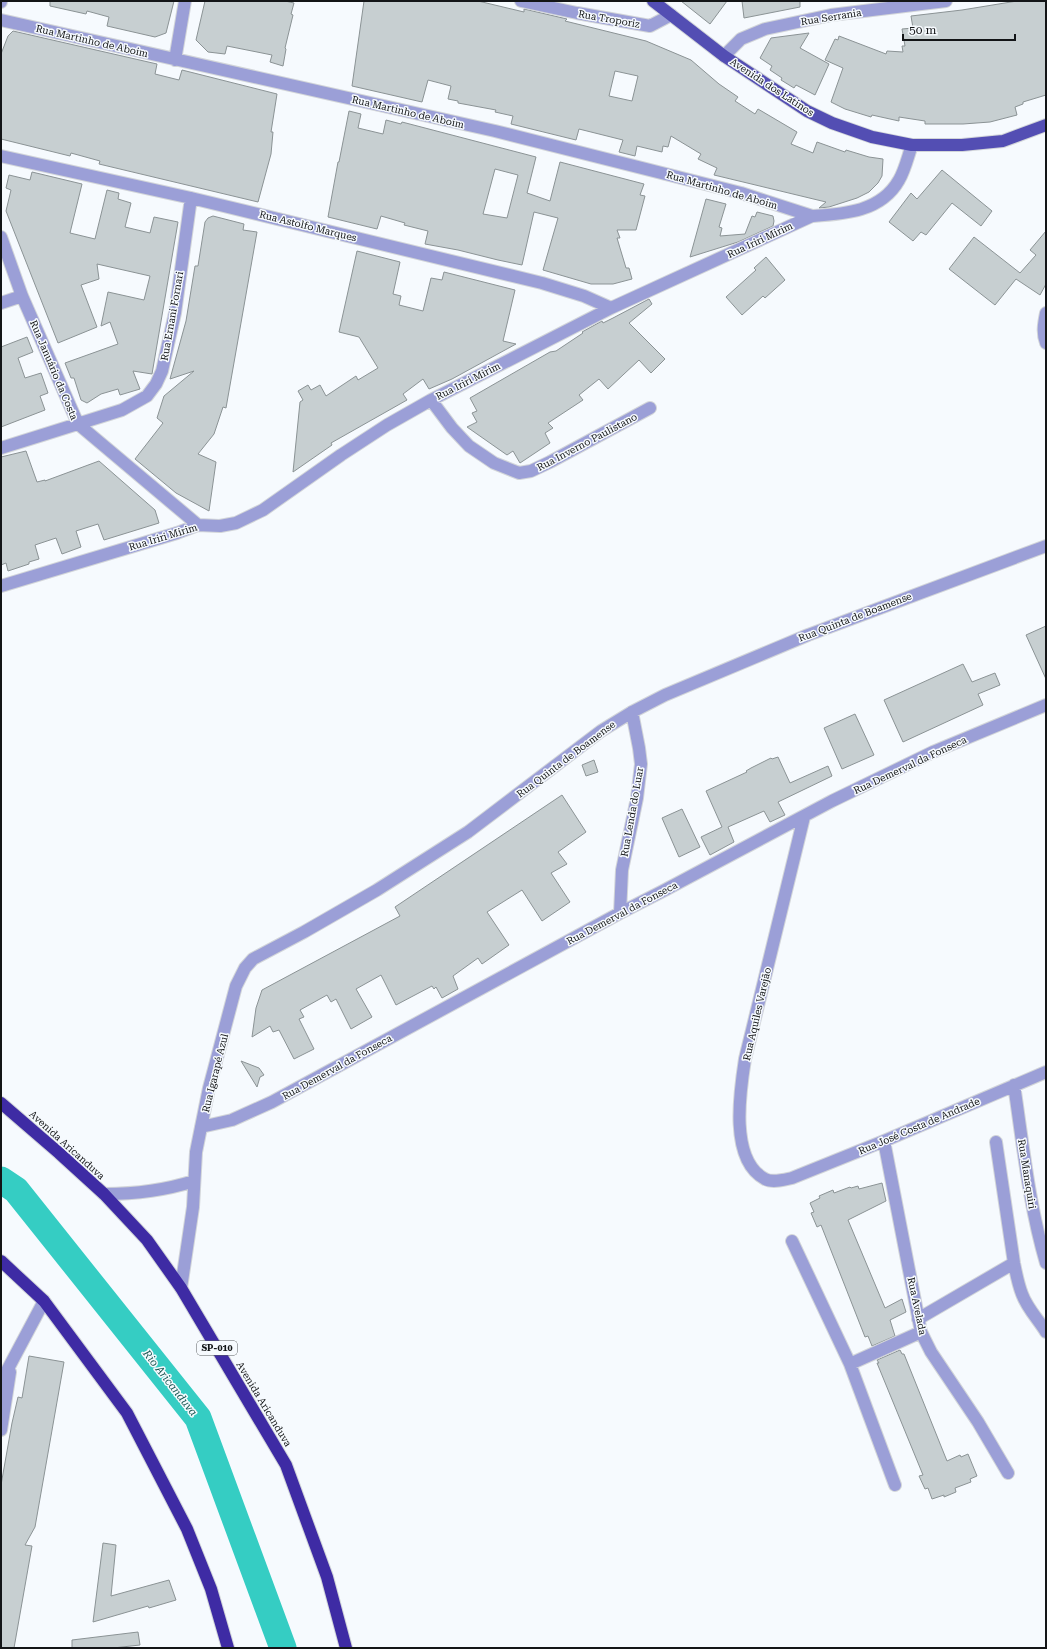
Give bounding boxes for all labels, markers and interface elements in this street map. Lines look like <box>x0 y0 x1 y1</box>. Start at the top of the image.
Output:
street label: Rua Serrania <box>800 7 863 27</box>
street label: Rua Troporiz <box>577 8 641 30</box>
scale bar <box>903 16 1015 42</box>
street label: Rua Martinho de Aboim <box>35 23 149 59</box>
text: 50 m <box>909 23 936 37</box>
street label: Avenida dos Latinos <box>728 56 816 118</box>
street label: Rua Martinho de Aboim <box>351 94 465 130</box>
street label: Rua Martinho de Aboim <box>665 169 779 211</box>
street label: Rua Astolfo Marques <box>258 209 358 243</box>
street label: Rua Iriri Mirim <box>726 220 794 260</box>
street label: Rua Ernani Fornari <box>159 270 185 362</box>
street label: Rua Januário da Costa <box>28 318 80 422</box>
street label: Rua Iriri Mirim <box>434 360 502 402</box>
street label: Rua Inverno Paulistano <box>535 411 639 473</box>
street label: Rua Iriri Mirim <box>127 521 199 553</box>
street label: Rua Quinta de Boamense <box>797 590 914 644</box>
street label: Rua Quinta de Boamense <box>515 718 618 800</box>
street label: Rua Demerval da Fonseca <box>852 734 969 796</box>
street label: Rua Lenda do Luar <box>619 766 645 858</box>
street label: Rua Demerval da Fonseca <box>565 879 680 947</box>
street label: Rua Aquiles Varejão <box>741 966 773 1062</box>
street label: Rua Igarapé Azul <box>200 1032 230 1114</box>
street label: Rua Demerval da Fonseca <box>280 1032 394 1102</box>
street label: Rua José Costa de Andrade <box>857 1095 982 1157</box>
street label: Avenida Aricanduva <box>27 1108 107 1182</box>
street label: Rua Manaquiri <box>1016 1138 1038 1210</box>
street label: Rua Avelada <box>906 1276 929 1336</box>
road number: SP-010 <box>197 1341 237 1355</box>
water label: Rio Aricanduva <box>140 1347 200 1419</box>
street label: Avenida Aricanduva <box>234 1360 294 1449</box>

